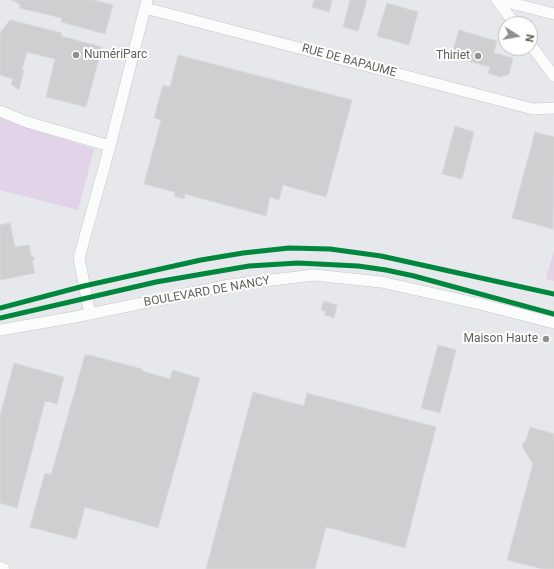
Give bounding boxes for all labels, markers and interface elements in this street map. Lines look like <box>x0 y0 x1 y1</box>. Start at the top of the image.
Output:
north arrow <box>498 16 538 56</box>
text: N <box>522 33 536 43</box>
street label: RUE DE BAPAUME <box>300 41 398 81</box>
place label: NumériParc <box>84 48 147 62</box>
place label: Thiriet <box>436 49 470 63</box>
marker: NumériParc <box>71 50 81 60</box>
marker: Thiriet <box>473 51 483 61</box>
street label: BOULEVARD DE NANCY <box>143 274 271 310</box>
place label: Maison Haute <box>463 332 538 346</box>
marker: Maison Haute <box>541 334 551 344</box>

